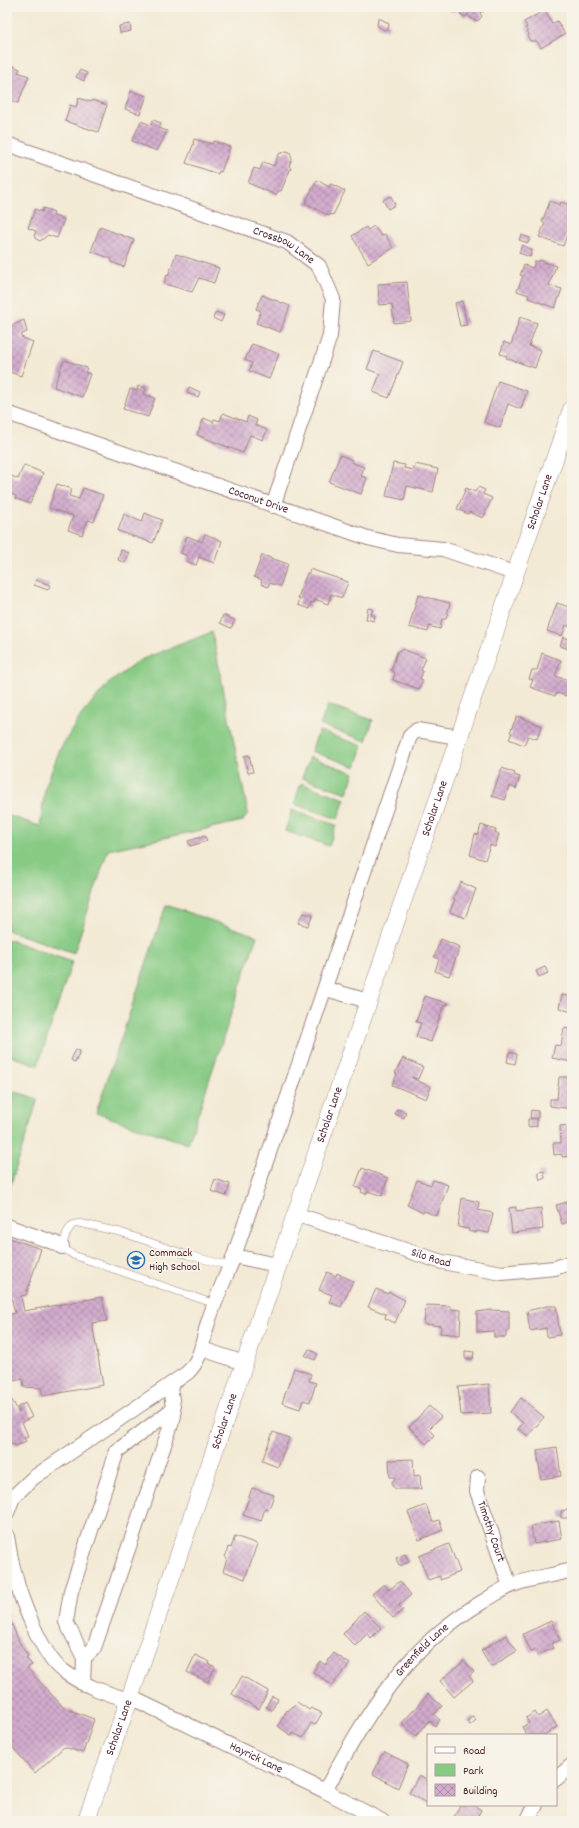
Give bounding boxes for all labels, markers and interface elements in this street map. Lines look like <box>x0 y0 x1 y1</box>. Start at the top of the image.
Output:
street label: Crossbow Lane <box>250 222 318 268</box>
street label: Scholar Lane <box>522 472 557 532</box>
street label: Coconut Drive <box>226 482 291 518</box>
street label: Scholar Lane <box>417 778 452 839</box>
street label: Scholar Lane <box>312 1085 347 1145</box>
street label: Silo Road <box>409 1244 452 1272</box>
place label: Commack High School <box>149 1245 200 1276</box>
school or university icon: Commack High School <box>126 1250 146 1270</box>
street label: Scholar Lane <box>207 1391 242 1452</box>
street label: Timothy Court <box>473 1499 510 1565</box>
street label: Greenfield Lane <box>391 1619 453 1681</box>
street label: Scholar Lane <box>101 1698 137 1758</box>
legend <box>427 1734 557 1806</box>
street label: Hayrick Lane <box>227 1738 286 1778</box>
text: Road <box>463 1743 485 1760</box>
text: Park <box>463 1763 484 1780</box>
text: Building <box>463 1783 498 1800</box>

